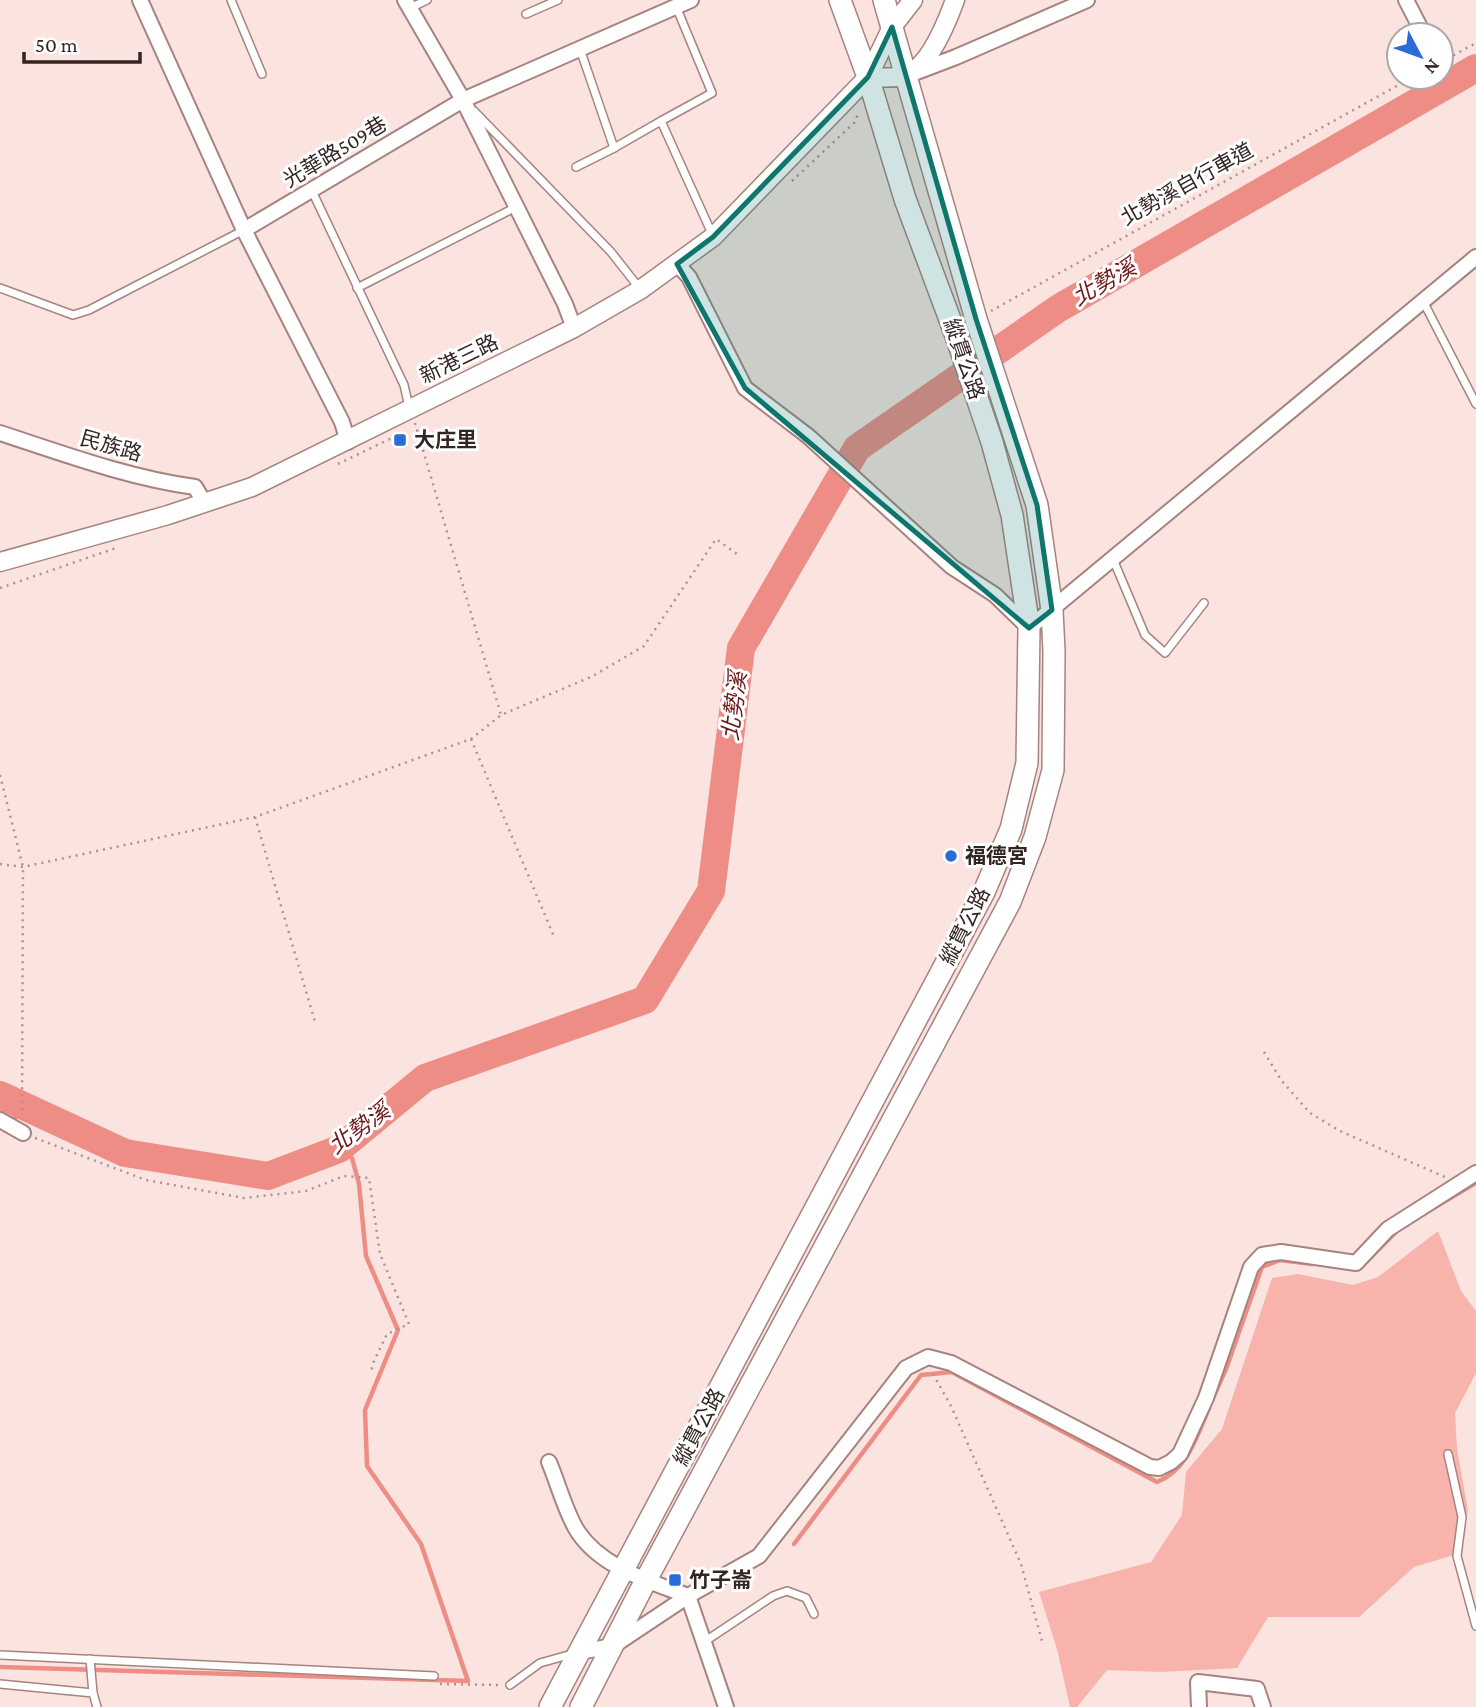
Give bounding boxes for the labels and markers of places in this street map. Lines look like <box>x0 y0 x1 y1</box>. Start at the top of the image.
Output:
place label: 大庄里 <box>414 428 477 452</box>
marker: 大庄里 <box>392 432 408 448</box>
place label: 福德宮 <box>965 844 1028 868</box>
marker: 福德宮 <box>943 848 959 864</box>
place label: 竹子崙 <box>689 1568 752 1592</box>
marker: 竹子崙 <box>667 1572 683 1588</box>

